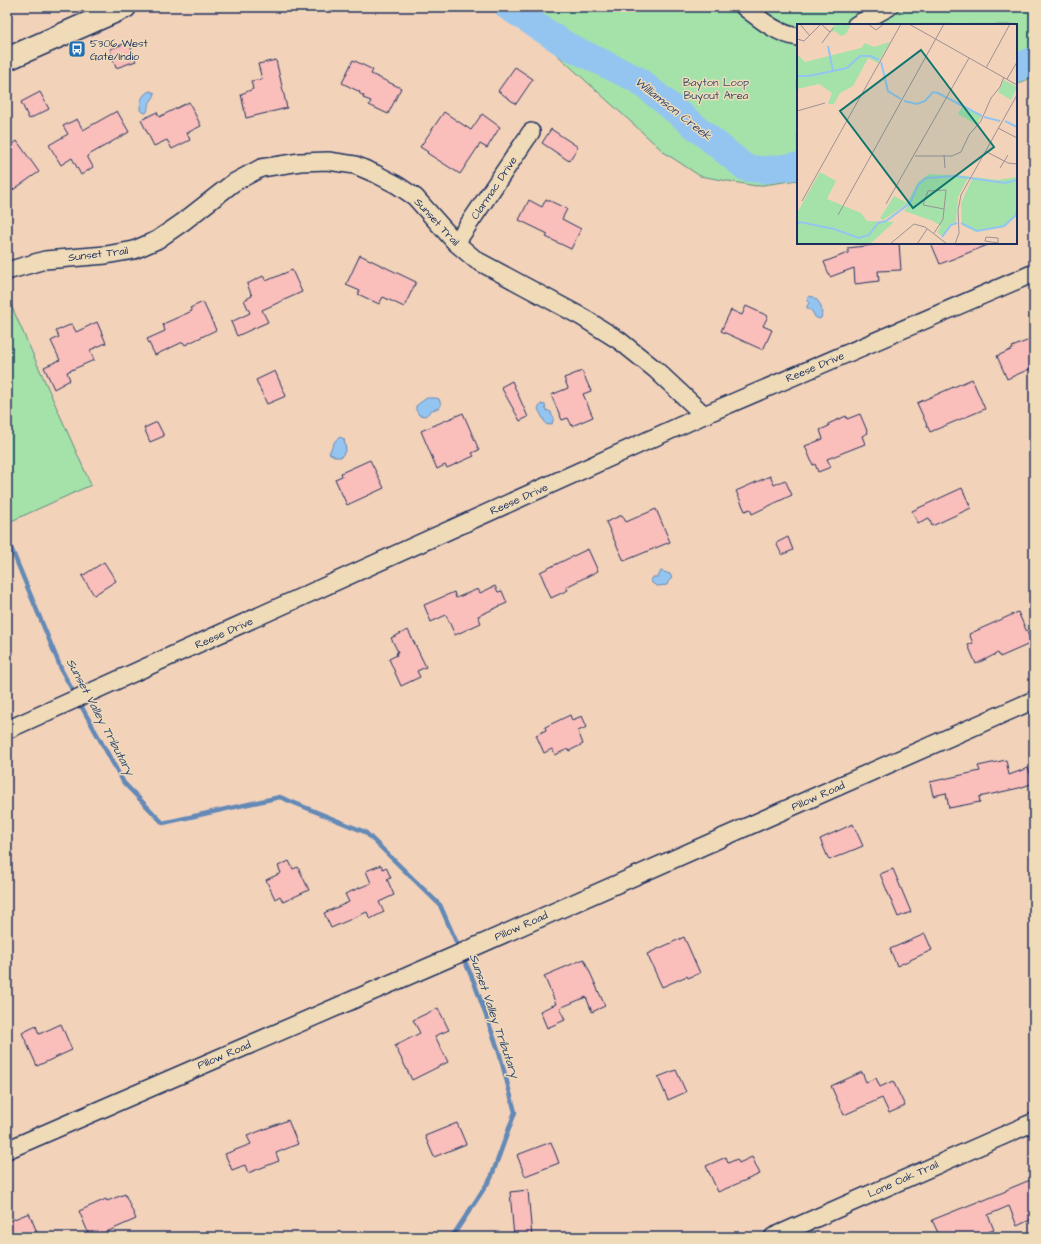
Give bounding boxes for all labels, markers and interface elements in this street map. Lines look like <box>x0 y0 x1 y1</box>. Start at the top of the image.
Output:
inset map <box>797 24 1017 244</box>
place label: 5306 West Gate/Indio <box>90 36 148 64</box>
bus stop icon: 5306 West Gate/Indio <box>67 39 87 59</box>
water label: Williamson Creek <box>631 74 715 145</box>
park label: Bayton Loop Buyout Area <box>683 75 749 104</box>
street label: Clarmac Drive <box>467 153 521 223</box>
street label: Sunset Trail <box>411 195 463 249</box>
street label: Sunset Trail <box>67 243 129 265</box>
street label: Reese Drive <box>783 348 847 386</box>
street label: Reese Drive <box>488 479 550 518</box>
street label: Reese Drive <box>193 613 255 652</box>
water label: Sunset Valley Tributary <box>62 656 139 780</box>
street label: Pillow Road <box>789 777 847 814</box>
street label: Pillow Road <box>492 907 550 944</box>
water label: Sunset Valley Tributary <box>465 952 524 1082</box>
street label: Pillow Road <box>195 1037 253 1073</box>
street label: Lone Oak Trail <box>865 1157 941 1201</box>

